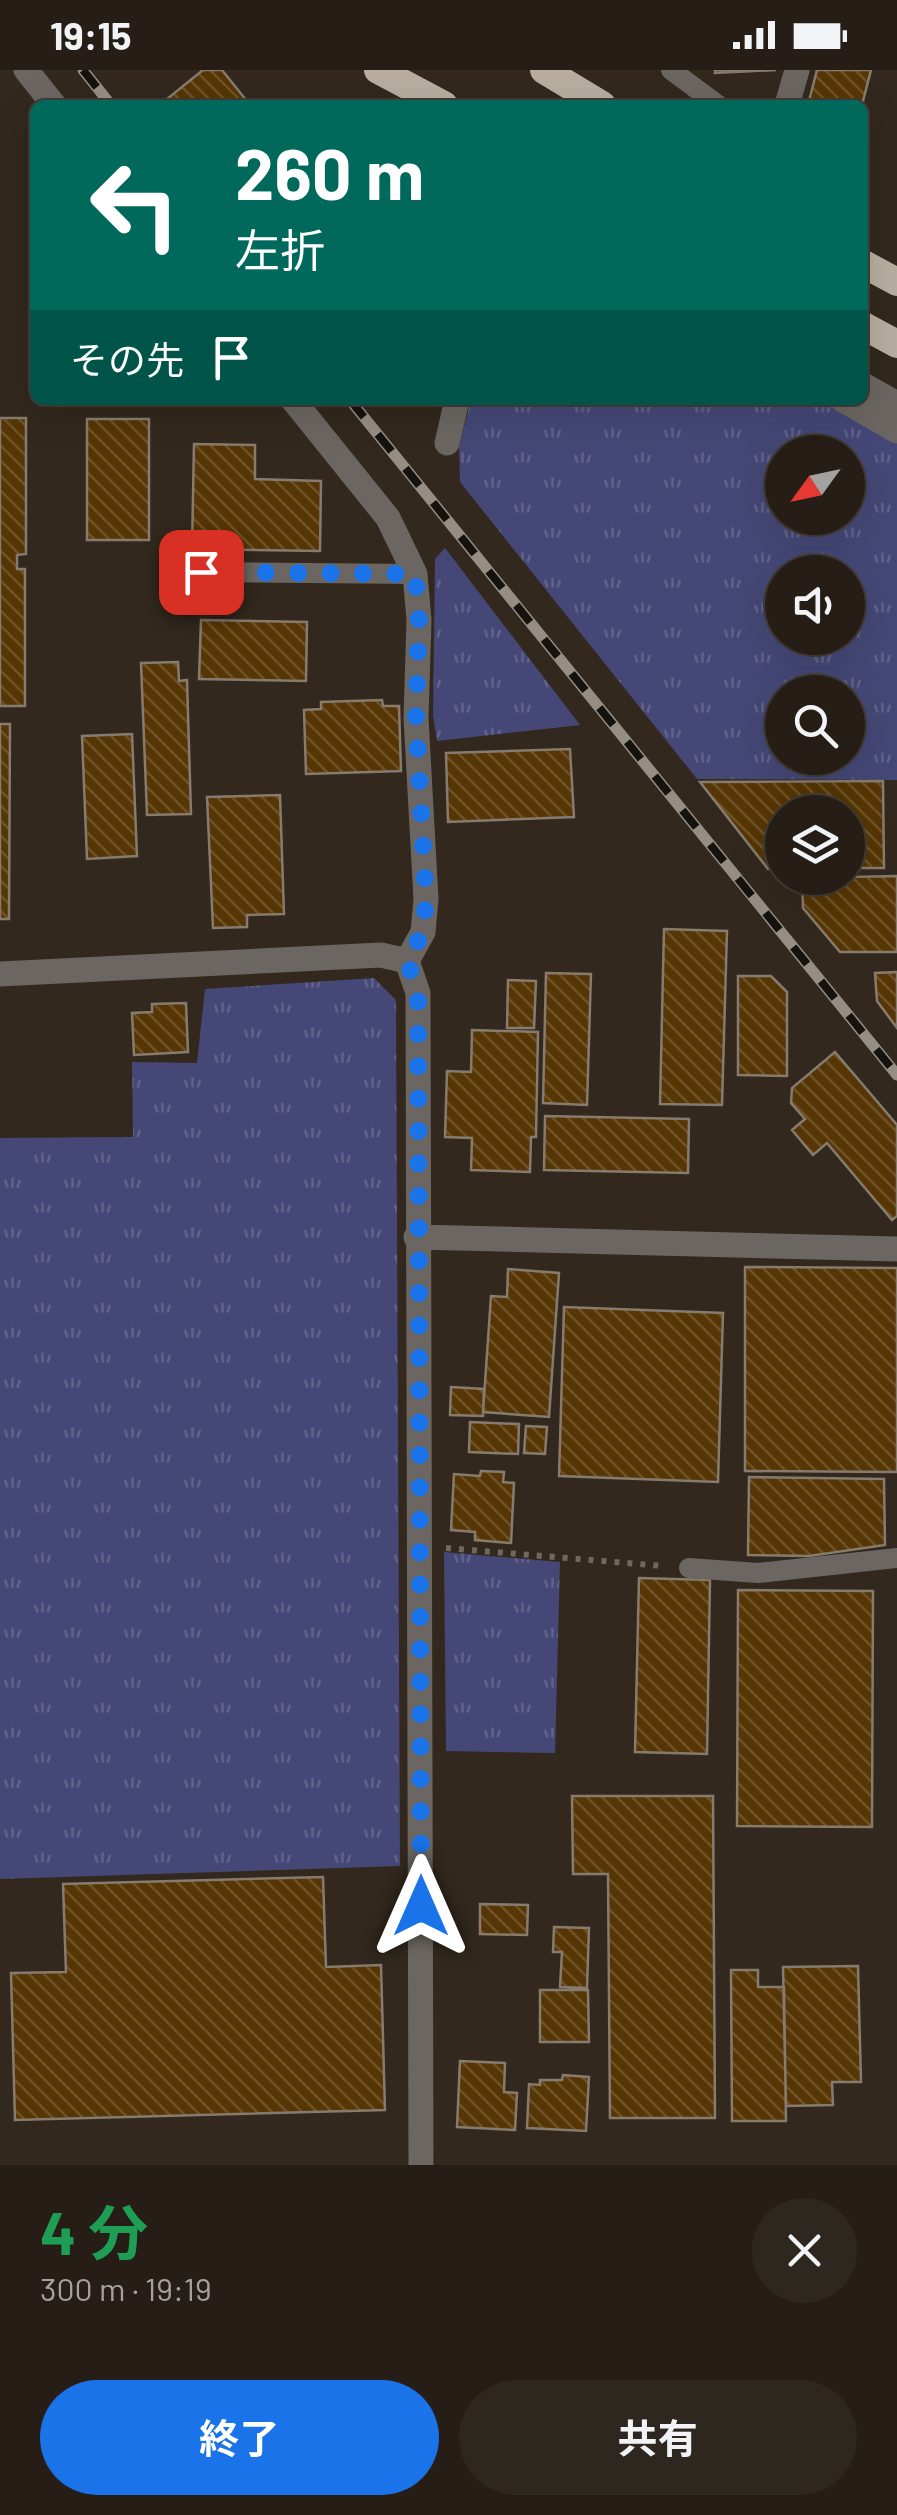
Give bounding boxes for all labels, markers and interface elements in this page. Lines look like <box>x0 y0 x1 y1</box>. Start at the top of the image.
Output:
text: 19:15 <box>50 12 131 58</box>
text: 260 m <box>235 130 424 214</box>
icon: left <box>70 140 200 270</box>
text: 左折 <box>235 222 325 276</box>
icon: arrive <box>204 330 259 385</box>
text: その先 <box>70 336 184 382</box>
north arrow <box>765 435 865 535</box>
map controls <box>765 435 865 895</box>
pin <box>159 530 244 615</box>
icon: arrive <box>174 545 229 600</box>
button: sound <box>765 555 865 655</box>
button: search <box>765 675 865 775</box>
button: layers <box>765 795 865 895</box>
position arrow <box>369 1854 473 1958</box>
text: 4 分 <box>40 2195 148 2267</box>
button: close <box>752 2198 857 2303</box>
text: 300 m · 19:19 <box>40 2269 212 2307</box>
button: 終了 <box>40 2380 439 2495</box>
button: 共有 <box>459 2380 857 2495</box>

